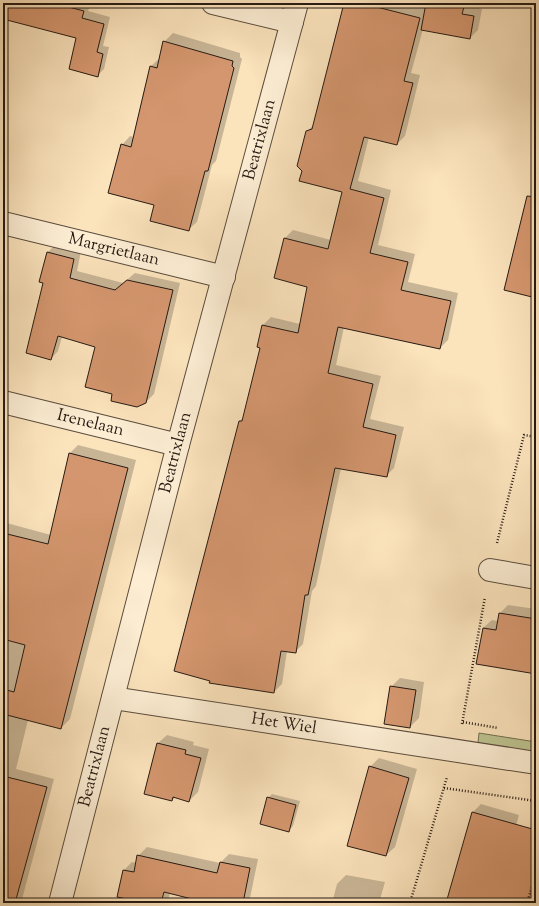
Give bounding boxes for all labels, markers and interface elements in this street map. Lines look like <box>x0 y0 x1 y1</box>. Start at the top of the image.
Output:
street label: Beatrixlaan <box>238 97 283 183</box>
street label: Margrietlaan <box>66 227 162 273</box>
street label: Irenelaan <box>54 404 126 443</box>
street label: Beatrixlaan <box>154 409 198 496</box>
street label: Het Wiel <box>250 707 319 741</box>
street label: Beatrixlaan <box>73 723 117 810</box>

